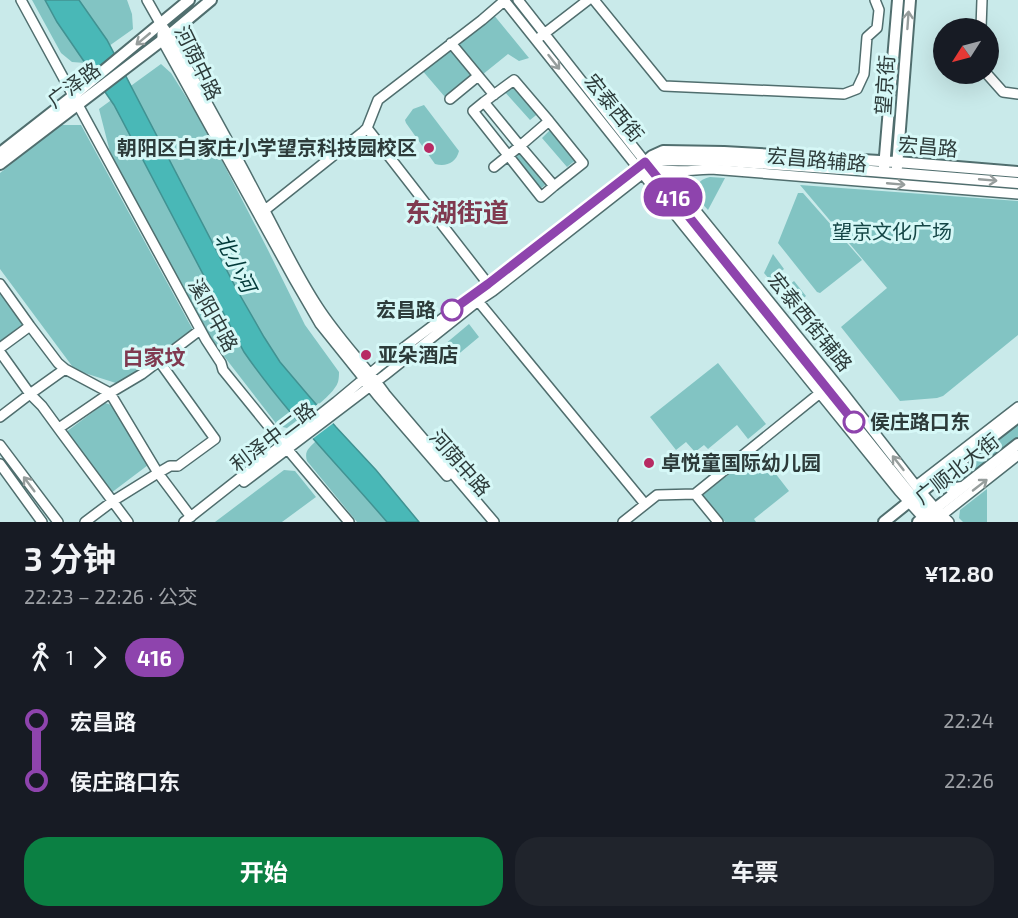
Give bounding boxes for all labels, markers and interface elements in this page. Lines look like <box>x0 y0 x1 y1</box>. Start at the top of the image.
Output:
one-way arrow <box>903 10 914 30</box>
north arrow <box>933 18 999 84</box>
map controls <box>933 18 999 84</box>
street label: 河荫中路 <box>171 21 227 104</box>
one-way arrow <box>135 32 151 45</box>
one-way arrow <box>547 54 560 70</box>
street label: 望京街 <box>870 54 898 116</box>
street label: 广泽路 <box>42 57 105 112</box>
street label: 宏泰西街 <box>580 69 649 146</box>
street label: 宏昌路 <box>897 131 959 161</box>
place label: 朝阳区白家庄小学望京科技园校区 <box>117 135 417 159</box>
marker: 朝阳区白家庄小学望京科技园校区 <box>422 141 436 155</box>
street label: 宏昌路辅路 <box>766 143 868 175</box>
one-way arrow <box>977 175 997 186</box>
line badge: 416 <box>638 178 708 216</box>
one-way arrow <box>886 179 906 190</box>
text: 416 <box>656 185 690 210</box>
district label: 东湖街道 <box>405 196 509 227</box>
park label: 望京文化广场 <box>832 219 952 243</box>
water label: 北小河 <box>211 229 264 300</box>
street label: 宏泰西街辅路 <box>764 267 858 376</box>
street label: 溪阳中路 <box>184 274 244 355</box>
place label: 宏昌路 <box>376 297 436 321</box>
marker: 宏昌路 <box>441 299 463 321</box>
place label: 亚朵酒店 <box>378 342 458 366</box>
district label: 白家坟 <box>123 344 186 369</box>
marker: 亚朵酒店 <box>359 348 373 362</box>
street label: 利泽中二路 <box>225 397 320 476</box>
place label: 侯庄路口东 <box>870 409 970 433</box>
marker: 侯庄路口东 <box>843 411 865 433</box>
street label: 河荫中路 <box>425 424 496 500</box>
street label: 广顺北大街 <box>910 428 1003 508</box>
place label: 卓悦童国际幼儿园 <box>661 450 821 474</box>
one-way arrow <box>892 455 904 471</box>
marker: 卓悦童国际幼儿园 <box>642 456 656 470</box>
one-way arrow <box>23 476 35 492</box>
one-way arrow <box>972 479 988 492</box>
text: 3 分钟 <box>24 538 116 578</box>
text: ¥12.80 <box>924 560 994 586</box>
text: 22:23 – 22:26 · 公交 <box>24 584 198 608</box>
icon: walk <box>24 641 57 674</box>
icon: forward <box>83 641 116 674</box>
text: 1 <box>66 645 74 669</box>
text: 416 <box>137 645 172 670</box>
text: 宏昌路 <box>70 708 136 734</box>
text: 22:24 <box>943 708 994 732</box>
text: 侯庄路口东 <box>70 768 180 794</box>
text: 22:26 <box>944 768 994 792</box>
button: 开始 <box>24 837 503 906</box>
button: 车票 <box>515 837 994 906</box>

